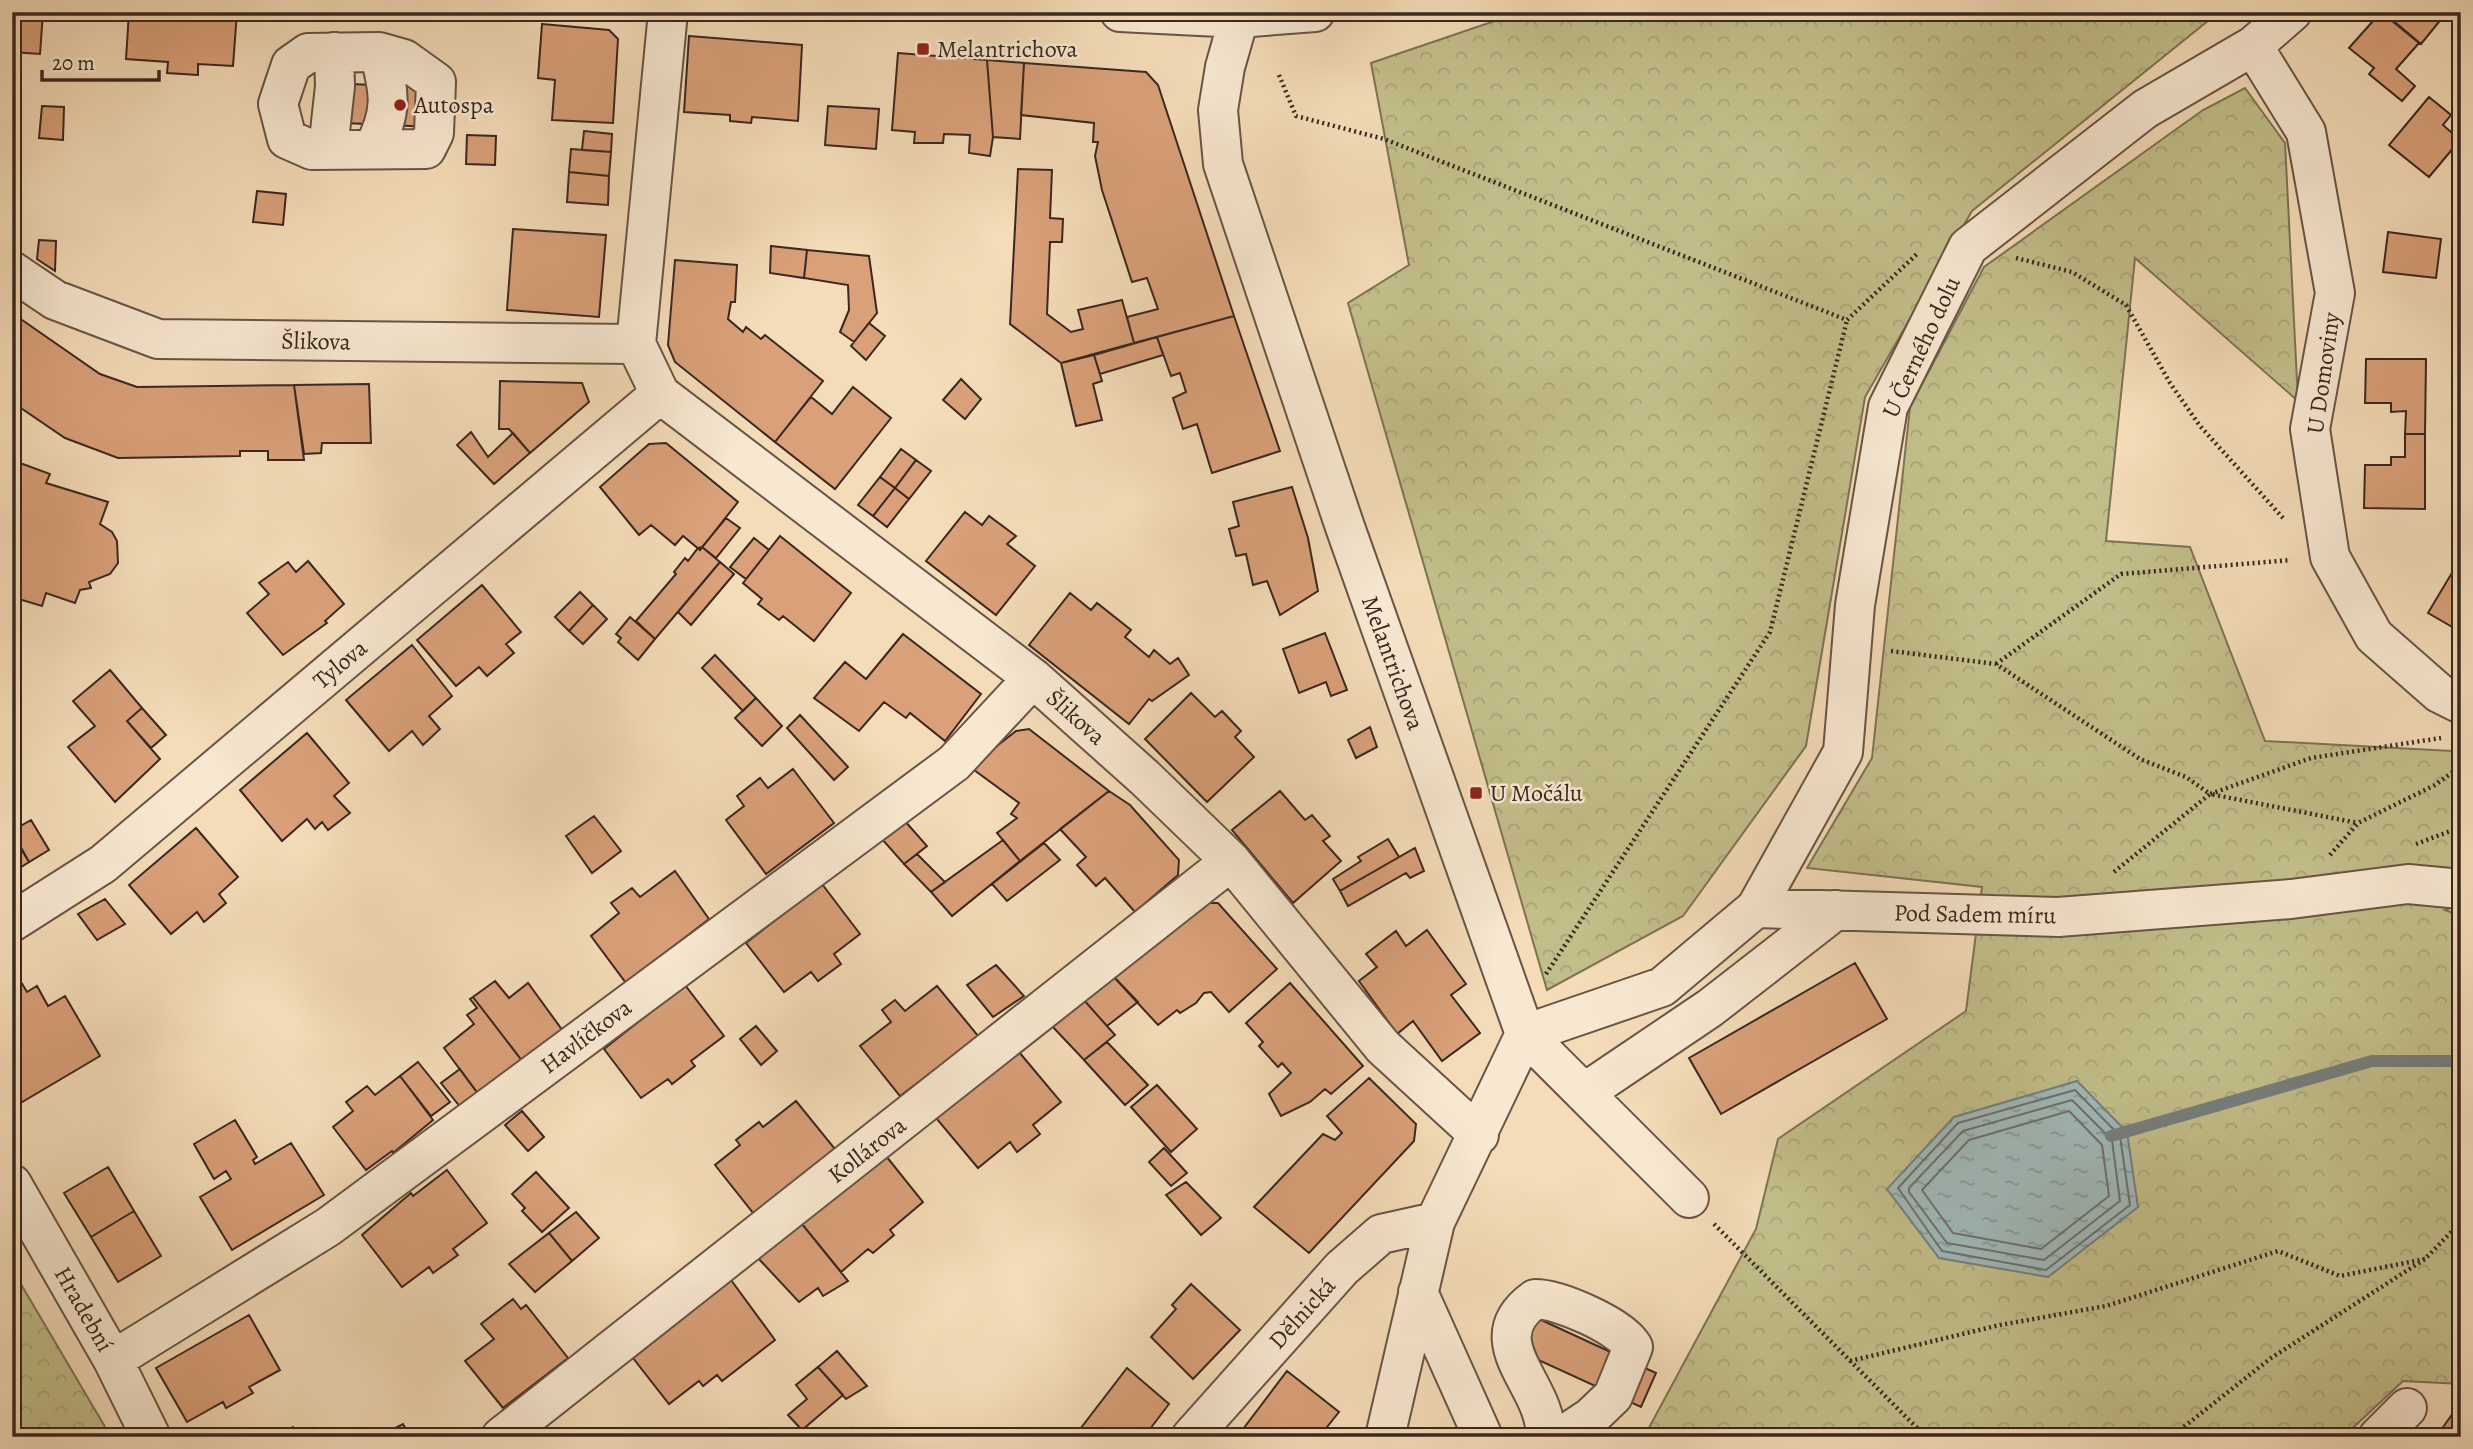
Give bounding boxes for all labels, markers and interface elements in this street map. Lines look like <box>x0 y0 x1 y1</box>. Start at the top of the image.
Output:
place label: Melantrichova <box>937 33 1079 65</box>
scale bar <box>42 38 159 82</box>
marker: Melantrichova <box>915 41 931 57</box>
text: 20 m <box>52 49 95 77</box>
place label: Autospa <box>413 89 495 121</box>
marker: Autospa <box>392 97 408 113</box>
street label: U Černého dolu <box>1874 271 1968 423</box>
street label: U Domoviny <box>2299 310 2347 436</box>
street label: Šlikova <box>281 324 352 358</box>
street label: Melantrichova <box>1354 591 1432 735</box>
street label: Tylova <box>306 631 374 696</box>
street label: Šlikova <box>1039 682 1113 753</box>
place label: U Močálu <box>1490 777 1583 809</box>
marker: U Močálu <box>1468 785 1484 801</box>
street label: Pod Sadem míru <box>1894 897 2056 931</box>
street label: Havlíčkova <box>534 991 639 1081</box>
street label: Kollárova <box>821 1109 913 1191</box>
street label: Hradební <box>47 1260 121 1358</box>
street label: Dělnická <box>1261 1270 1343 1356</box>

